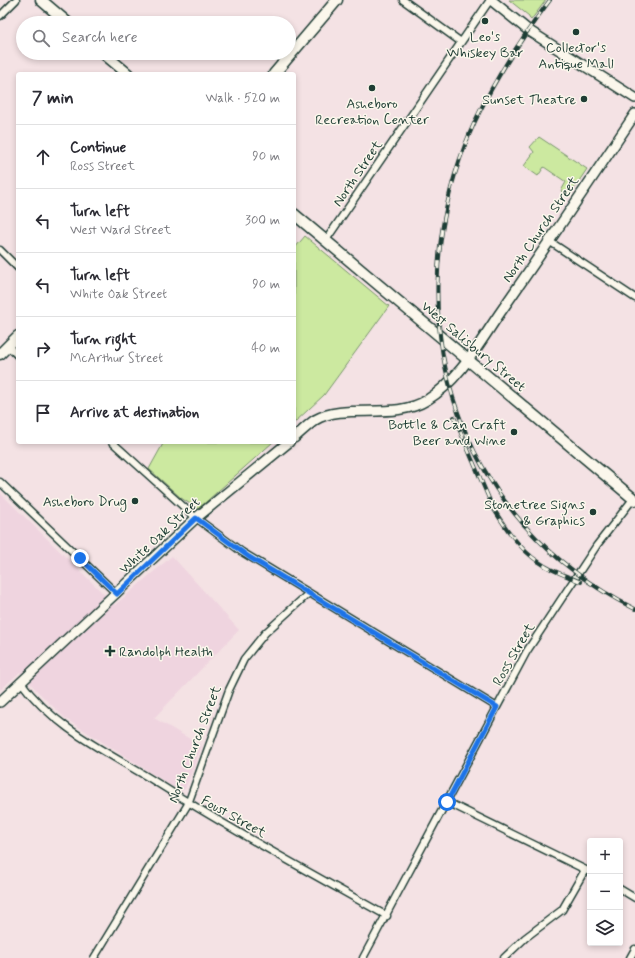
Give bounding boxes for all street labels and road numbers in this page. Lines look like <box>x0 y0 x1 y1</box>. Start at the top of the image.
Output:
street label: North Street <box>329 136 387 210</box>
street label: North Church Street <box>499 172 583 286</box>
street label: West Salisbury Street <box>417 298 529 396</box>
street label: White Oak Street <box>115 493 204 578</box>
street label: Ross Street <box>489 619 539 689</box>
street label: North Church Street <box>164 682 226 806</box>
street label: Foust Street <box>198 792 270 843</box>

